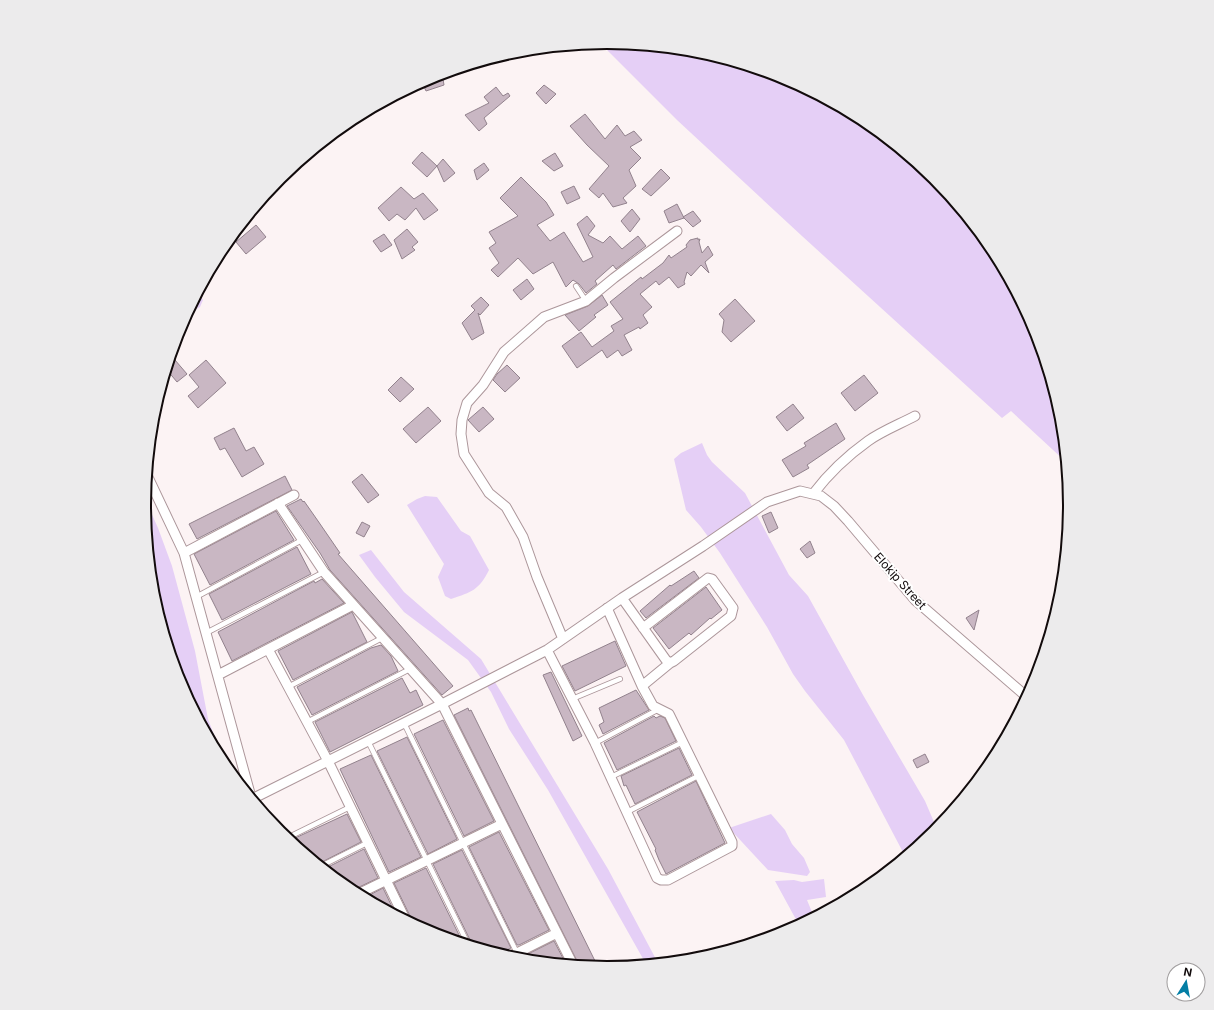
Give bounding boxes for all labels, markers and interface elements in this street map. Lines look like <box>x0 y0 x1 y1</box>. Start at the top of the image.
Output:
street label: Elokip Street <box>871 549 930 612</box>
north arrow <box>1166 962 1206 1002</box>
text: N <box>1182 965 1193 980</box>

